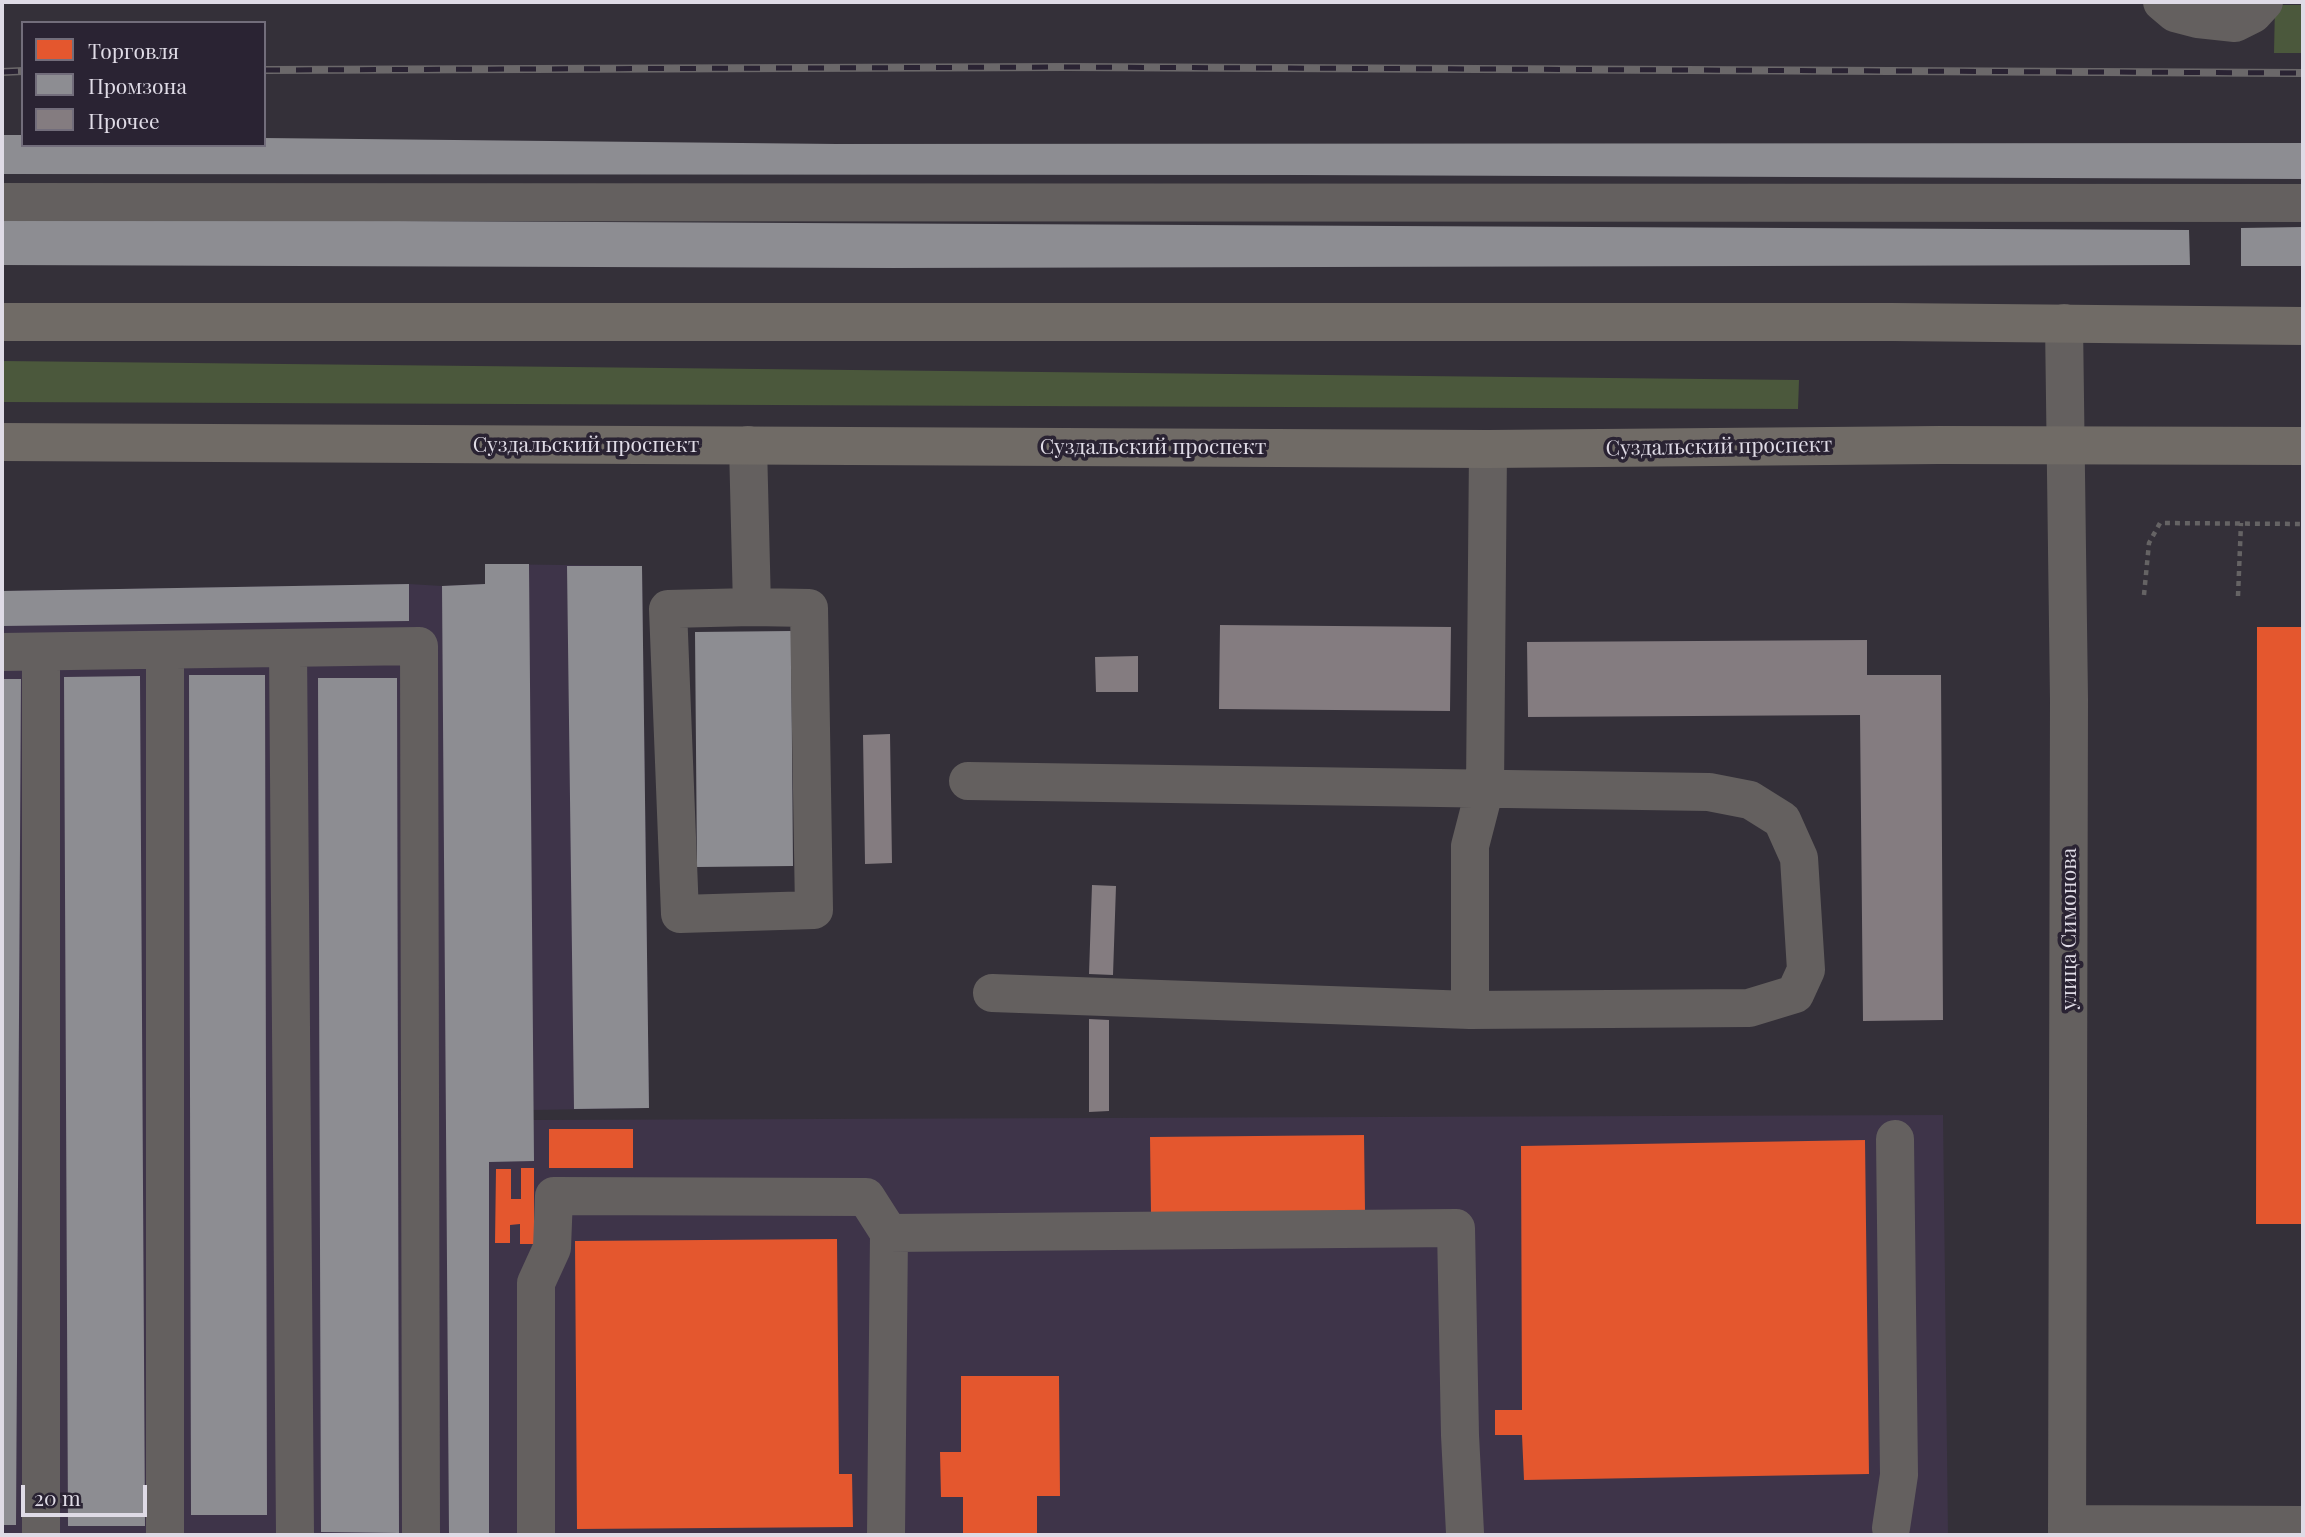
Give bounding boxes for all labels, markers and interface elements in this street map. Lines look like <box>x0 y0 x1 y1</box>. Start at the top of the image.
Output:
legend <box>21 21 266 147</box>
text: Торговля <box>88 36 179 64</box>
text: Промзона <box>88 71 187 99</box>
text: Прочее <box>88 106 160 134</box>
street label: Суздальский проспект <box>473 432 699 458</box>
street label: Суздальский проспект <box>1605 432 1833 462</box>
street label: Суздальский проспект <box>1040 434 1266 460</box>
street label: улица Симонова <box>2056 848 2082 1010</box>
scale bar <box>24 1470 150 1514</box>
text: 20 m <box>34 1483 81 1511</box>

